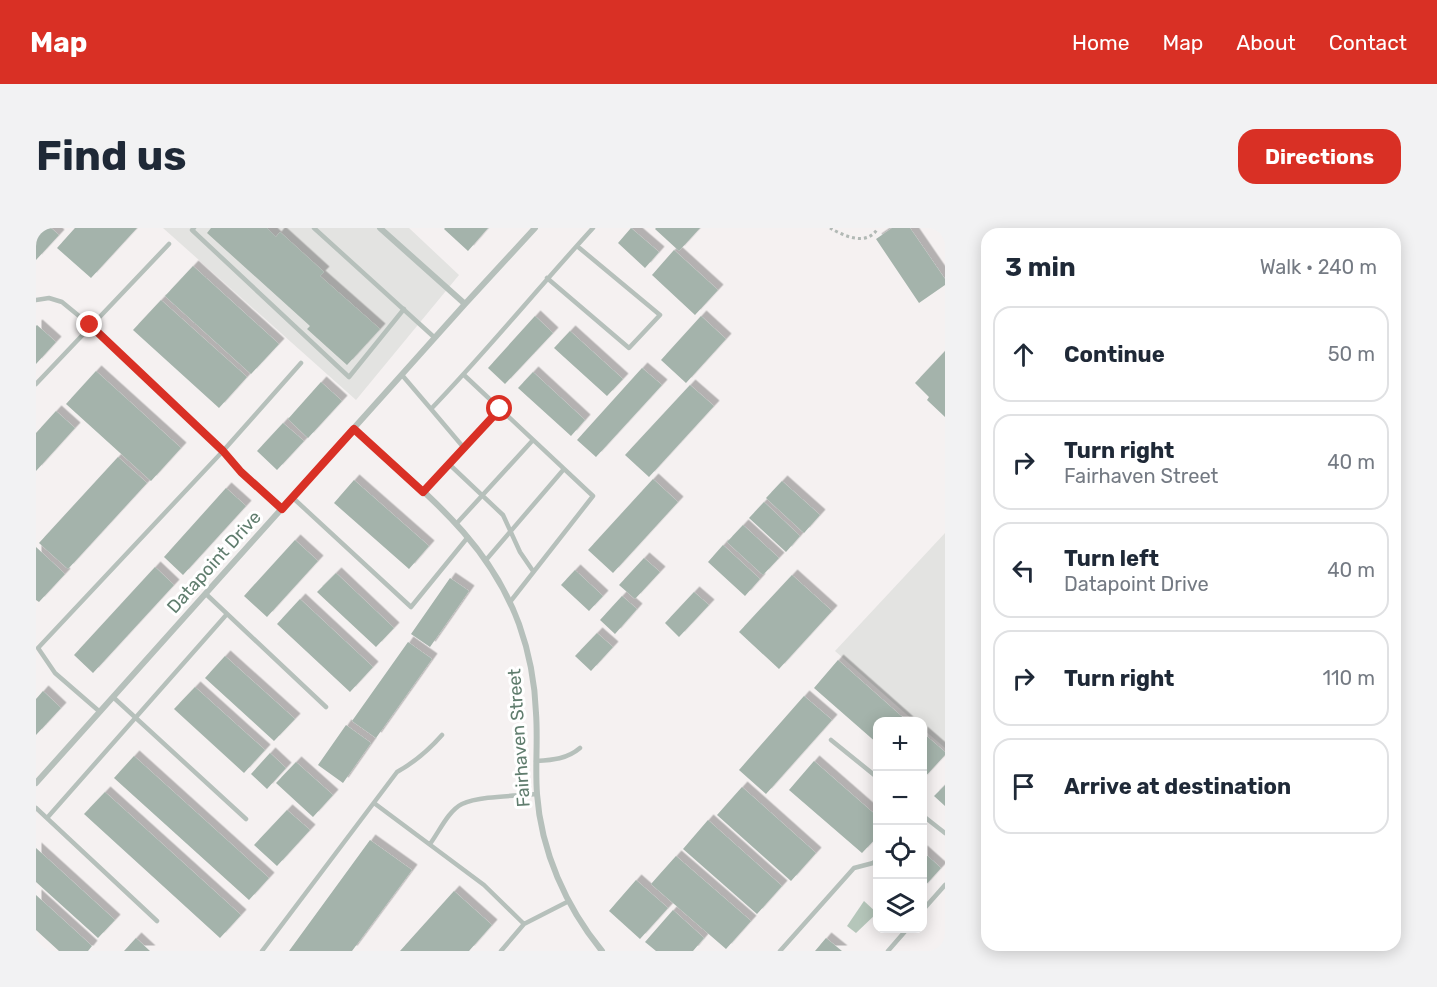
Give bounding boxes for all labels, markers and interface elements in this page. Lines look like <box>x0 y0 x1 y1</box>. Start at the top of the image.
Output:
text: Map <box>30 26 87 59</box>
text: Home <box>1072 30 1129 55</box>
text: Map <box>1162 30 1203 55</box>
text: About <box>1236 30 1296 55</box>
text: Contact <box>1329 30 1407 55</box>
button: Directions <box>1238 129 1401 184</box>
text: Find us <box>36 131 187 181</box>
text: 3 min <box>1005 252 1076 283</box>
text: Walk · 240 m <box>1260 255 1377 279</box>
route end <box>76 311 102 337</box>
icon: ahead <box>1007 338 1040 371</box>
text: Continue <box>1064 341 1165 368</box>
text: 50 m <box>1328 342 1375 366</box>
route start <box>486 395 512 421</box>
text: Turn right <box>1064 437 1174 464</box>
icon: right <box>1007 446 1040 479</box>
text: 40 m <box>1327 450 1375 474</box>
text: Fairhaven Street <box>1064 464 1218 488</box>
street label: Datapoint Drive <box>162 506 266 618</box>
text: Turn left <box>1064 545 1159 572</box>
icon: left <box>1007 554 1040 587</box>
text: 40 m <box>1327 558 1375 582</box>
text: Datapoint Drive <box>1064 572 1209 596</box>
icon: right <box>1007 662 1040 695</box>
text: Turn right <box>1064 665 1174 692</box>
text: 110 m <box>1323 666 1375 690</box>
street label: Fairhaven Street <box>503 668 535 808</box>
map controls <box>873 717 927 933</box>
button: + <box>873 717 927 771</box>
icon: arrive <box>1007 770 1040 803</box>
button: − <box>873 771 927 825</box>
text: Arrive at destination <box>1064 773 1291 800</box>
button: locate <box>873 825 927 879</box>
button: layers <box>873 879 927 933</box>

